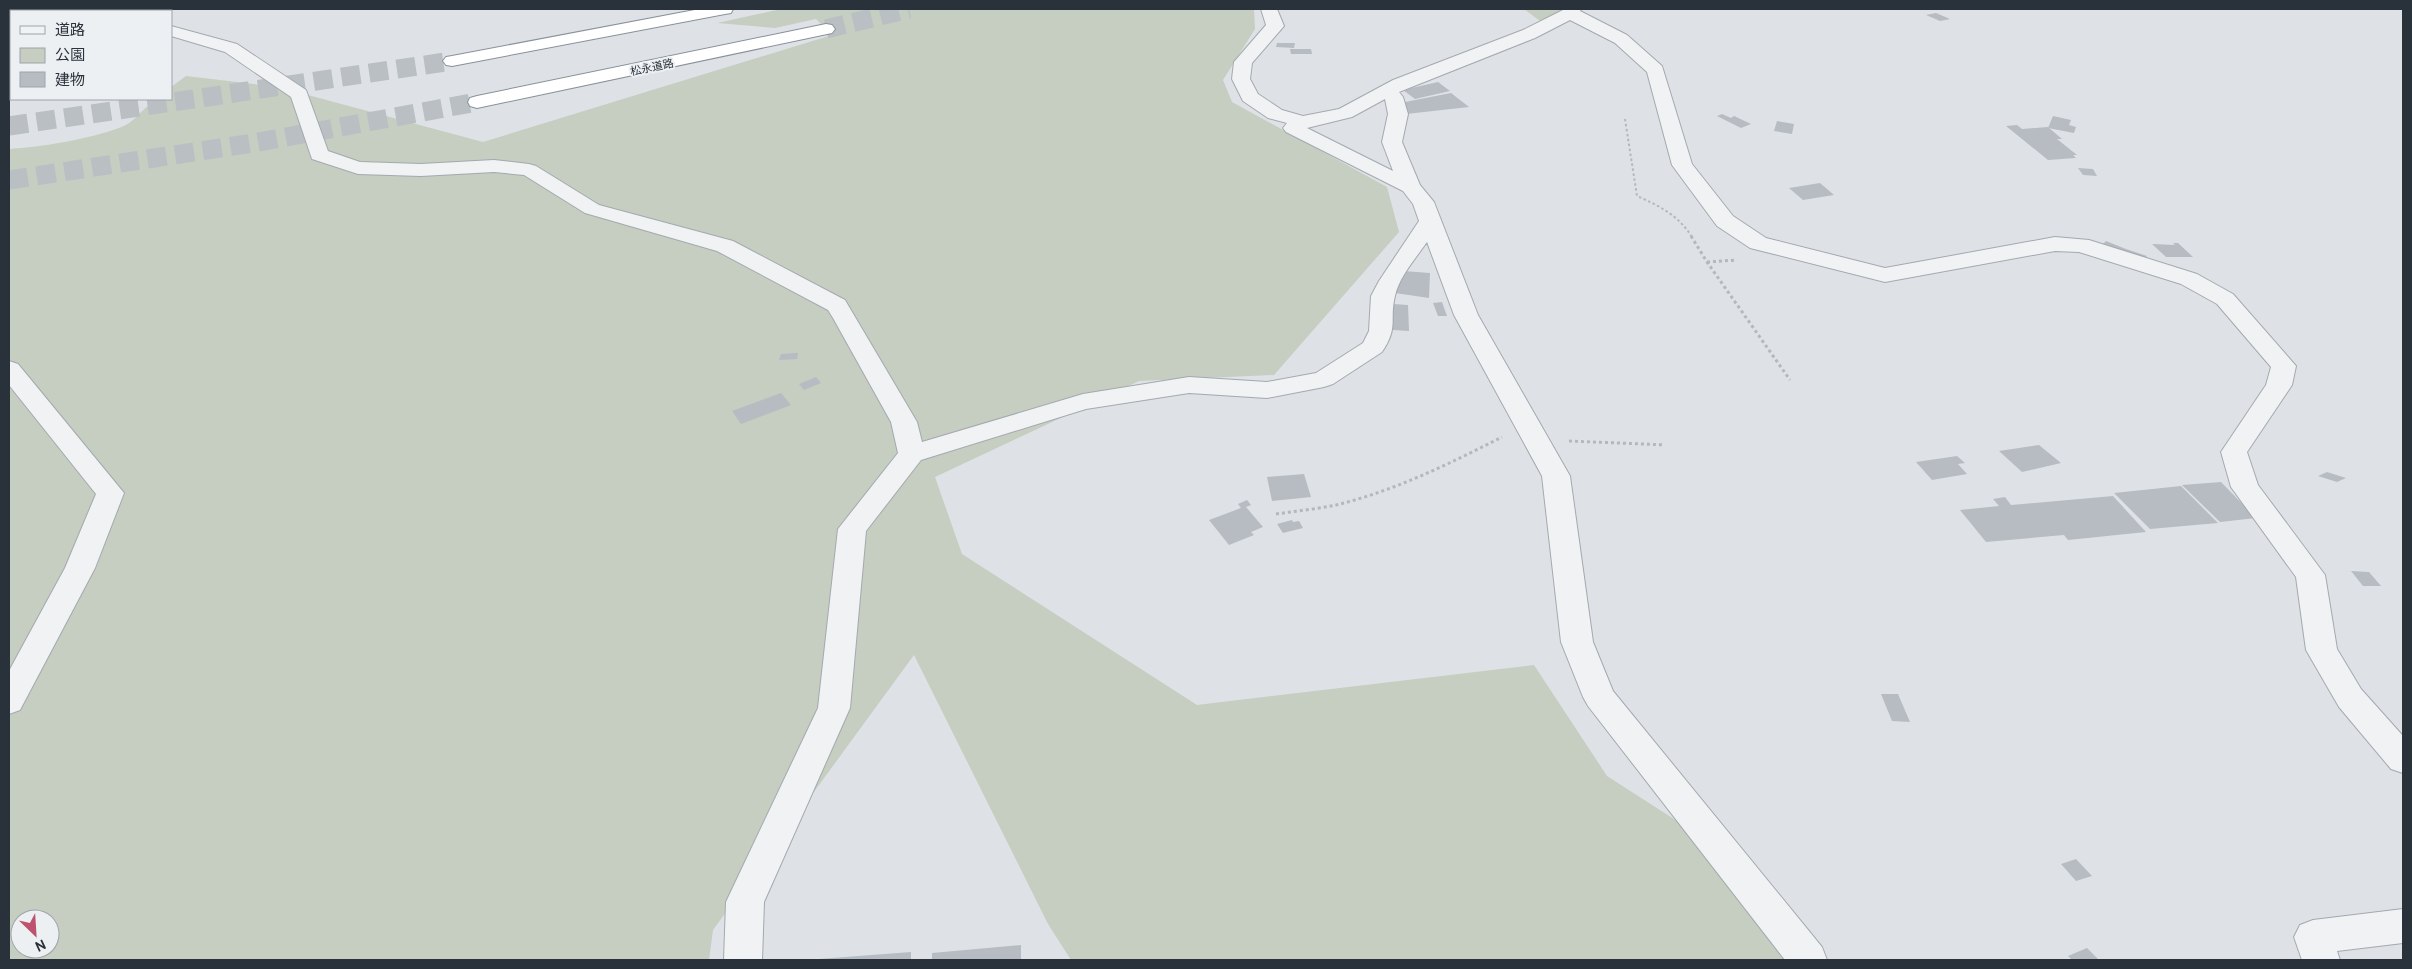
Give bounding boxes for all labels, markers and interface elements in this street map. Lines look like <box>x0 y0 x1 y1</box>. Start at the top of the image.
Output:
legend <box>10 10 172 100</box>
text: 道路 <box>55 22 85 41</box>
text: 公園 <box>55 47 85 66</box>
street label: 松永道路 <box>629 57 675 79</box>
text: 建物 <box>55 72 85 91</box>
north arrow <box>10 909 60 959</box>
text: N <box>32 935 48 954</box>

